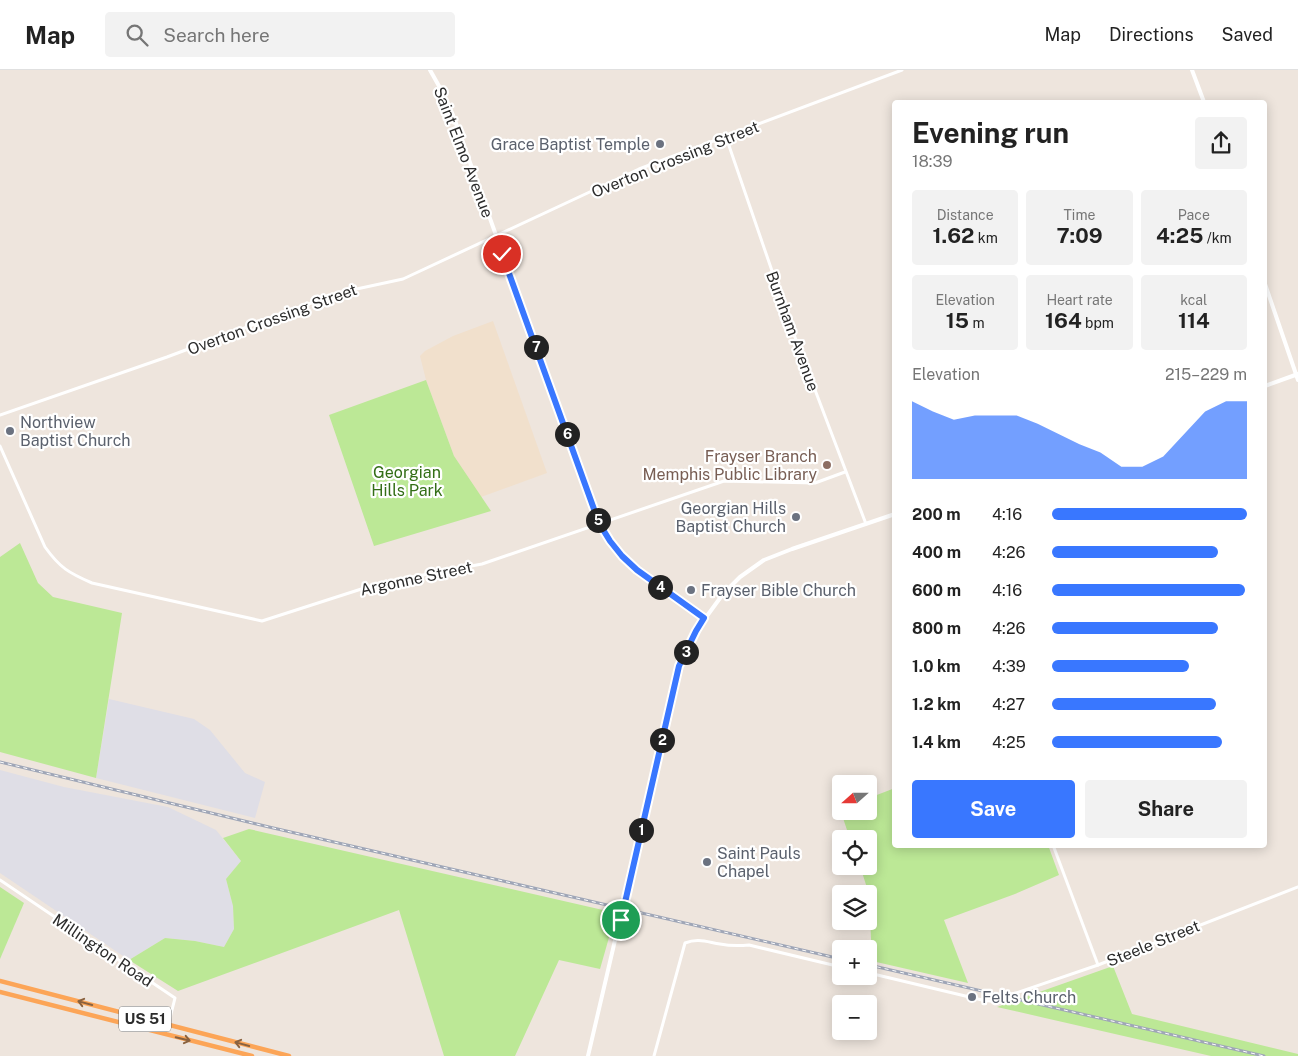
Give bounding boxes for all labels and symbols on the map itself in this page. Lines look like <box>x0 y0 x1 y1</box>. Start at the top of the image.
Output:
street label: Saint Elmo Avenue <box>430 84 497 220</box>
street label: Overton Crossing Street <box>589 117 762 202</box>
place label: Grace Baptist Temple <box>491 135 650 154</box>
marker: Grace Baptist Temple <box>654 138 666 150</box>
pin <box>481 233 523 275</box>
street label: Burnham Avenue <box>762 269 823 394</box>
street label: Overton Crossing Street <box>185 280 360 359</box>
pin: 7 <box>524 334 548 360</box>
place label: Northview Baptist Church <box>20 413 131 450</box>
pin: 6 <box>554 422 580 446</box>
marker: Northview Baptist Church <box>4 425 16 437</box>
place label: Frayser Branch Memphis Public Library <box>642 447 817 484</box>
marker: Frayser Branch Memphis Public Library <box>821 459 833 471</box>
park label: Georgian Hills Park <box>371 463 443 500</box>
place label: Georgian Hills Baptist Church <box>675 499 786 536</box>
pin: 5 <box>586 508 610 532</box>
marker: Georgian Hills Baptist Church <box>790 511 802 523</box>
street label: Argonne Street <box>358 557 474 600</box>
pin: 4 <box>648 574 672 600</box>
place label: Frayser Bible Church <box>701 581 856 600</box>
marker: Frayser Bible Church <box>685 584 697 596</box>
pin: 3 <box>674 640 698 664</box>
pin: 2 <box>650 728 674 752</box>
north arrow <box>832 775 878 820</box>
pin: 1 <box>628 818 654 842</box>
place label: Saint Pauls Chapel <box>717 844 801 881</box>
marker: Saint Pauls Chapel <box>701 856 713 868</box>
pin <box>600 899 642 941</box>
street label: Millington Road <box>49 910 157 991</box>
street label: Steele Street <box>1104 916 1202 971</box>
place label: Felts Church <box>982 988 1076 1007</box>
marker: Felts Church <box>966 991 978 1003</box>
one-way arrow <box>77 998 93 1007</box>
road number: US 51 <box>119 1006 171 1032</box>
one-way arrow <box>175 1034 191 1044</box>
one-way arrow <box>234 1039 250 1049</box>

